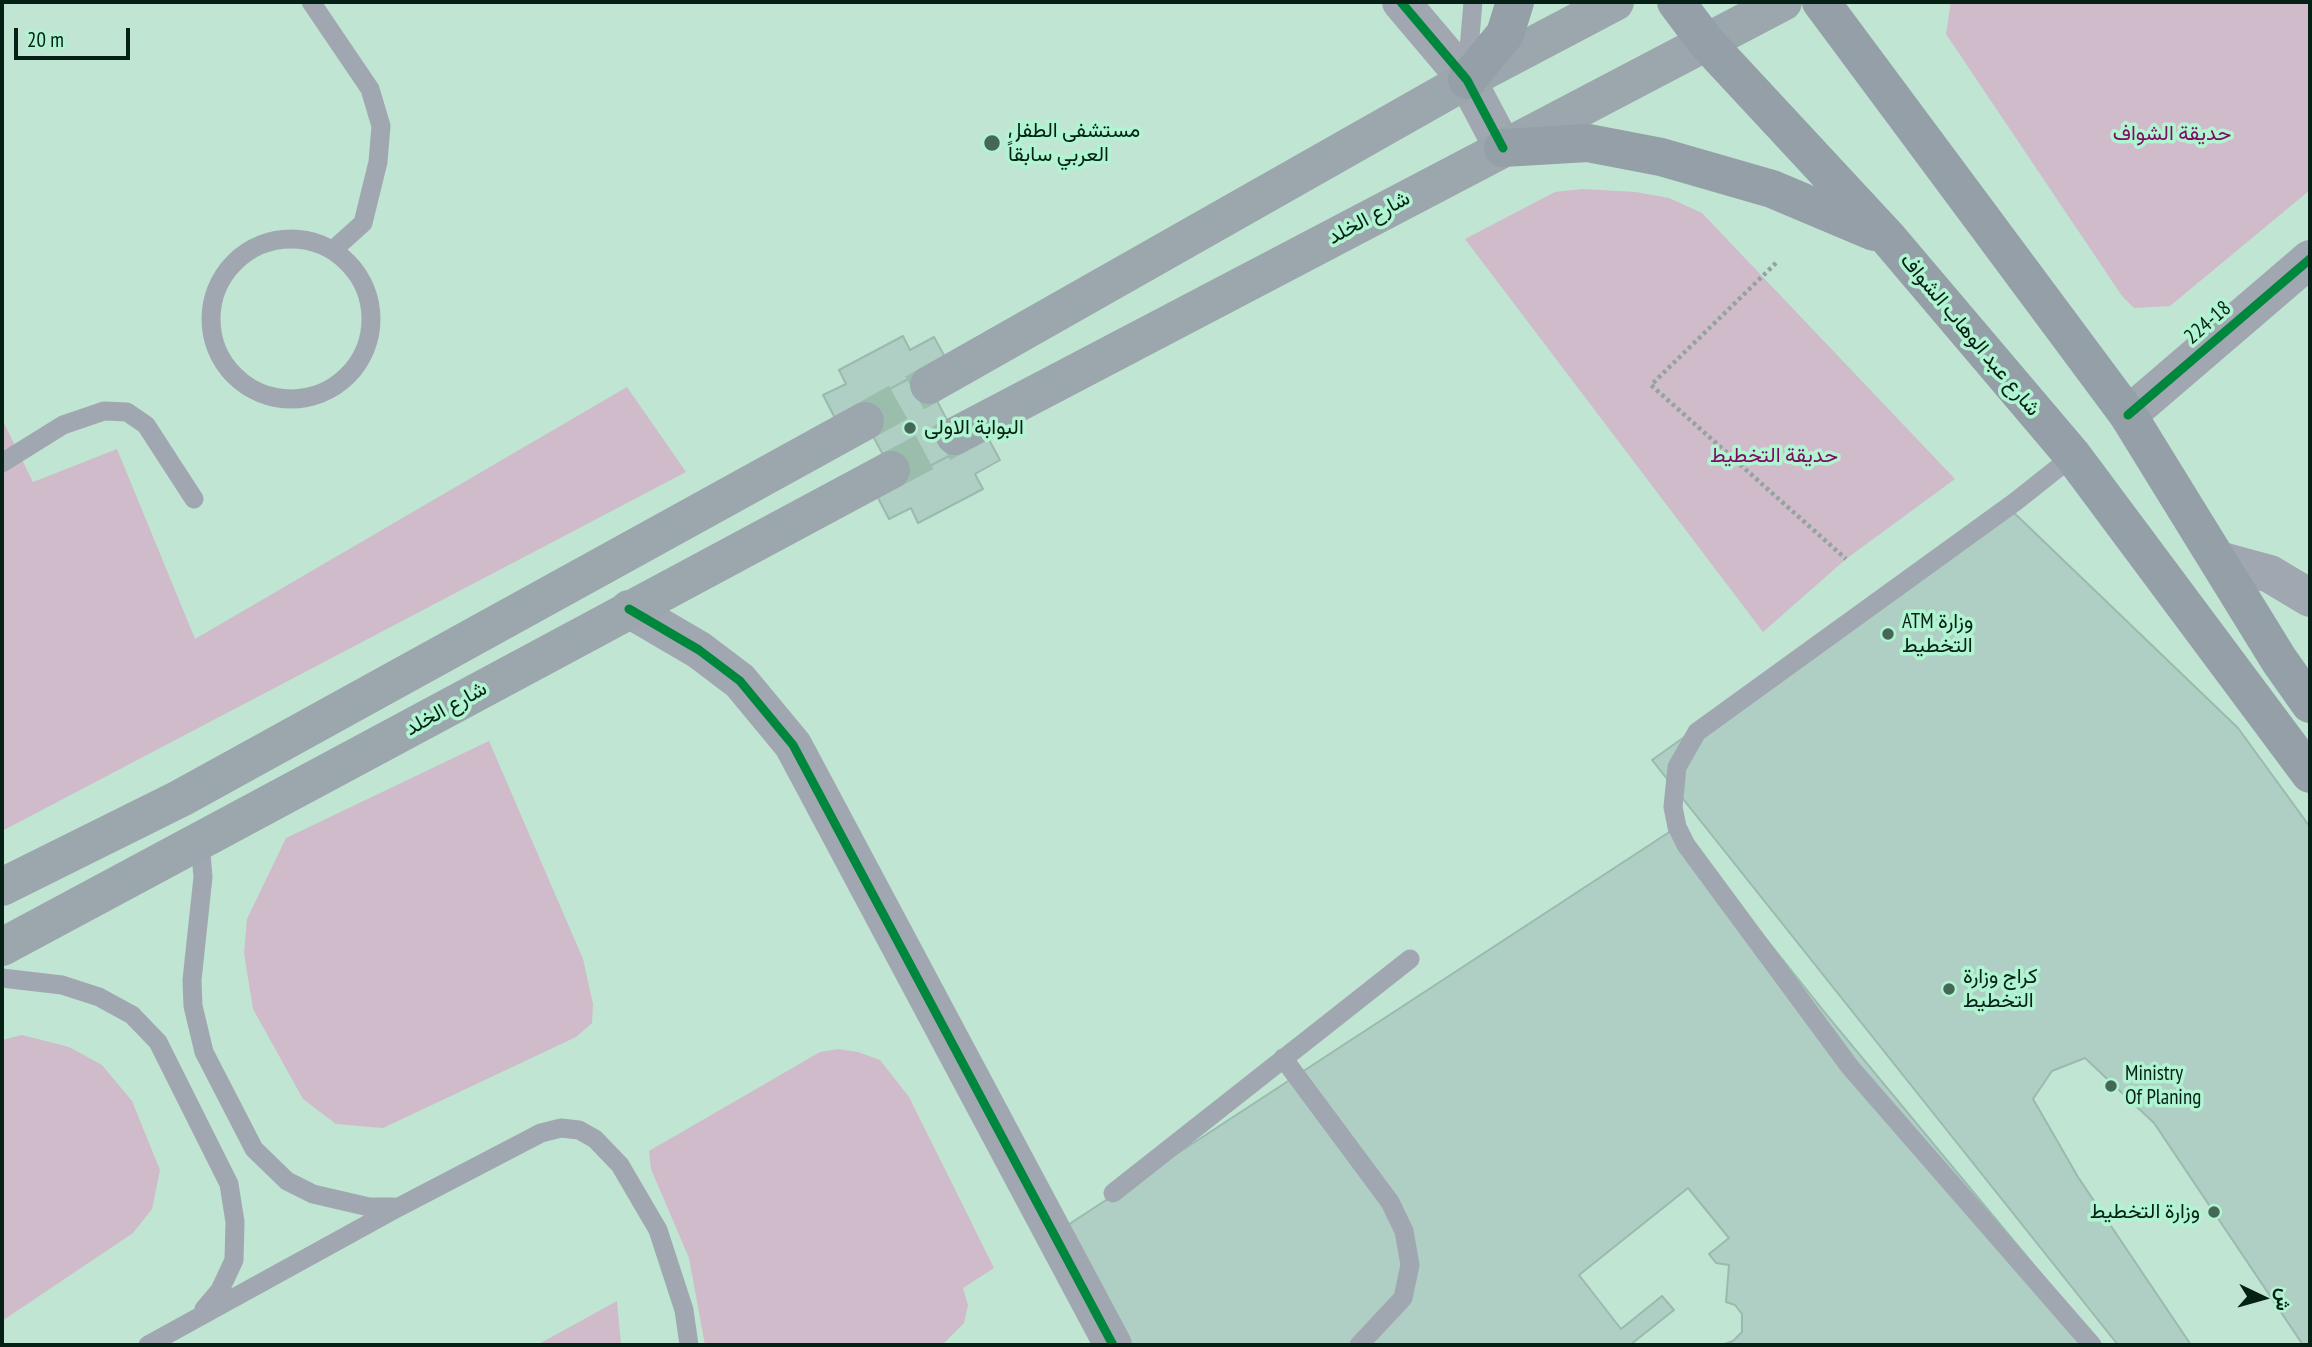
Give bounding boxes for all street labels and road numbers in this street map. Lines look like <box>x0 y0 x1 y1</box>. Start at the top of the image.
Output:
street label: شارع الخلد <box>1323 186 1415 250</box>
street label: شارع عبد الوهاب الشواف <box>1895 248 2045 422</box>
street label: 224-18 <box>2180 296 2236 350</box>
street label: شارع الخلد <box>401 676 491 742</box>

